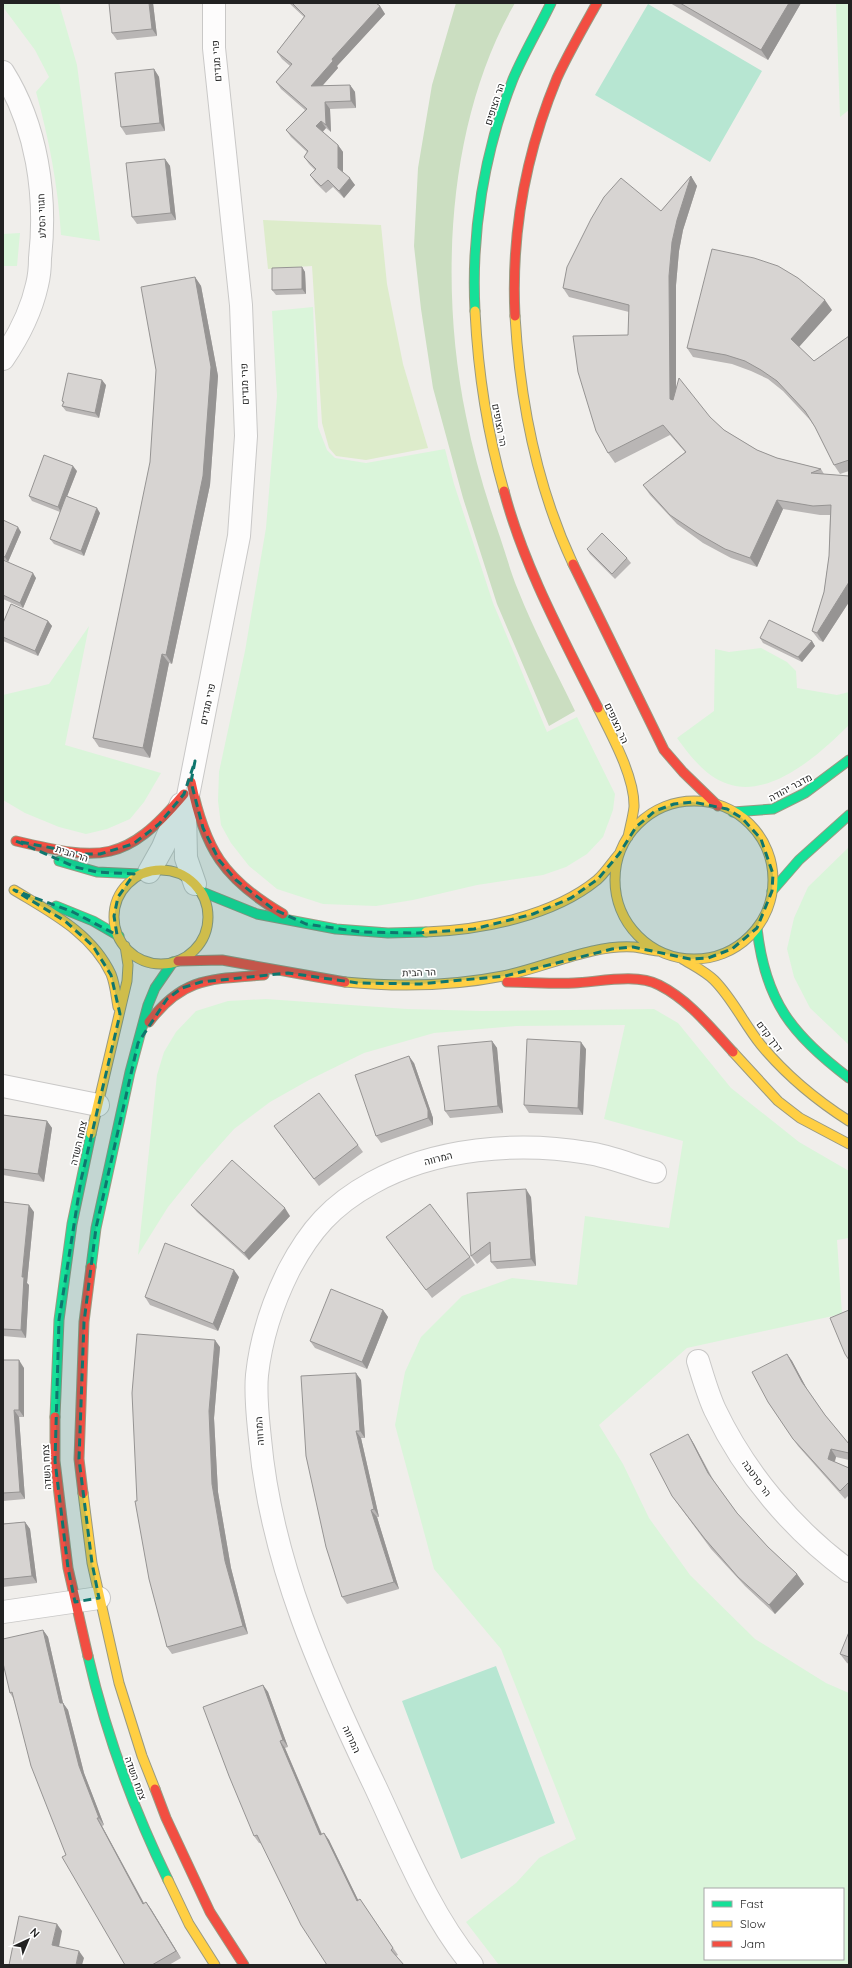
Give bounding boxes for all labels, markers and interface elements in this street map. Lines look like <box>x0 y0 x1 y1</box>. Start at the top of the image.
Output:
street label: פרי מגדים <box>209 40 224 82</box>
street label: הר הצופים <box>482 81 507 127</box>
street label: חגווי הסלע <box>34 193 49 239</box>
street label: פרי מגדים <box>237 363 252 405</box>
street label: הר הצופים <box>489 403 510 448</box>
street label: פרי מגדים <box>197 682 218 726</box>
street label: הר הצופים <box>601 701 632 746</box>
street label: מדבר יהודה <box>766 771 814 804</box>
street label: הר הבית <box>54 842 90 865</box>
street label: הר הבית <box>402 965 436 980</box>
street label: דרך קדם <box>754 1018 785 1054</box>
street label: צמח השדה <box>67 1119 90 1167</box>
street label: המרווה <box>423 1149 454 1168</box>
street label: המרווה <box>252 1416 267 1446</box>
street label: צמח השדה <box>39 1443 54 1490</box>
street label: הר סרטבה <box>739 1457 774 1499</box>
street label: המרווה <box>340 1723 364 1755</box>
street label: צמח השדה <box>122 1755 150 1802</box>
legend <box>704 1888 844 1960</box>
text: Fast <box>740 1896 764 1911</box>
text: Slow <box>740 1916 766 1931</box>
north arrow <box>8 1920 48 1960</box>
text: N <box>27 1925 43 1941</box>
text: Jam <box>740 1936 765 1951</box>

